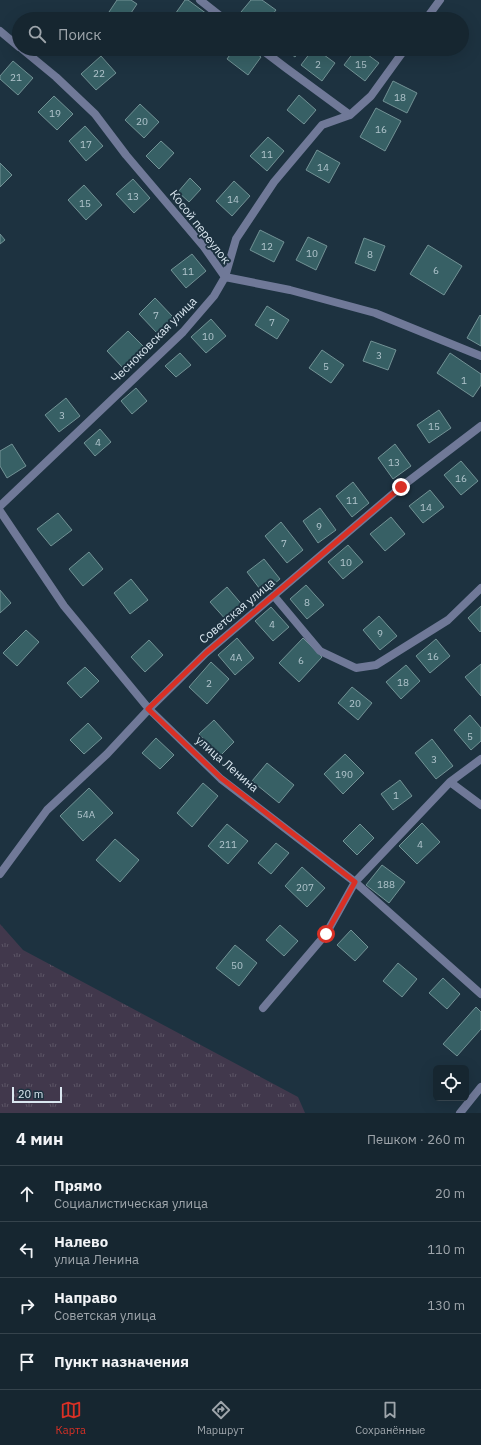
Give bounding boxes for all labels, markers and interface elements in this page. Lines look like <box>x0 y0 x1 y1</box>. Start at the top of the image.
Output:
search box <box>12 12 469 56</box>
icon: search <box>26 23 48 45</box>
text: Поиск <box>58 25 101 44</box>
house number: 2 <box>315 58 321 71</box>
house number: 15 <box>355 58 367 71</box>
house number: 22 <box>93 67 105 80</box>
house number: 21 <box>10 71 22 84</box>
house number: 18 <box>394 91 406 104</box>
house number: 19 <box>49 107 61 120</box>
house number: 20 <box>136 115 148 128</box>
house number: 16 <box>375 123 387 136</box>
house number: 17 <box>80 138 92 151</box>
house number: 11 <box>261 148 273 161</box>
house number: 14 <box>317 161 329 174</box>
street label: Косой переулок <box>167 187 234 267</box>
house number: 13 <box>127 190 139 203</box>
house number: 14 <box>227 193 239 206</box>
house number: 15 <box>79 197 91 210</box>
house number: 12 <box>261 240 273 253</box>
house number: 10 <box>306 247 318 260</box>
house number: 8 <box>367 248 373 261</box>
house number: 6 <box>433 264 439 277</box>
house number: 11 <box>182 265 194 278</box>
street label: Чесноковская улица <box>108 293 200 386</box>
house number: 7 <box>153 309 159 322</box>
house number: 7 <box>269 316 275 329</box>
house number: 10 <box>202 330 214 343</box>
house number: 3 <box>376 349 382 362</box>
house number: 5 <box>323 360 329 373</box>
house number: 1 <box>461 374 467 387</box>
house number: 3 <box>59 409 65 422</box>
house number: 15 <box>428 420 440 433</box>
house number: 4 <box>95 436 101 449</box>
house number: 13 <box>388 456 400 469</box>
house number: 16 <box>455 472 467 485</box>
route end <box>392 478 410 496</box>
house number: 11 <box>346 494 358 507</box>
house number: 14 <box>420 501 432 514</box>
house number: 9 <box>316 520 322 533</box>
house number: 7 <box>281 537 287 550</box>
house number: 10 <box>340 556 352 569</box>
street label: Советская улица <box>196 574 278 647</box>
house number: 8 <box>304 596 310 609</box>
house number: 4 <box>269 618 275 631</box>
house number: 9 <box>377 627 383 640</box>
house number: 16 <box>427 650 439 663</box>
house number: 4А <box>230 651 243 664</box>
house number: 6 <box>298 654 304 667</box>
house number: 18 <box>397 676 409 689</box>
house number: 2 <box>206 677 212 690</box>
house number: 20 <box>349 697 361 710</box>
house number: 5 <box>467 730 473 743</box>
street label: улица Ленина <box>193 732 262 795</box>
house number: 3 <box>431 753 437 766</box>
house number: 190 <box>335 768 353 781</box>
house number: 1 <box>393 789 399 802</box>
house number: 54А <box>77 808 96 821</box>
house number: 211 <box>219 838 237 851</box>
house number: 4 <box>417 838 423 851</box>
house number: 188 <box>377 878 395 891</box>
house number: 207 <box>296 881 314 894</box>
route start <box>317 925 335 943</box>
house number: 50 <box>231 959 243 972</box>
map controls <box>433 1065 469 1101</box>
button: locate <box>433 1065 469 1101</box>
scale bar <box>12 1085 62 1104</box>
text: 20 m <box>18 1087 43 1101</box>
text: 4 мин <box>16 1128 63 1150</box>
text: Пешком · 260 m <box>367 1131 465 1148</box>
text: Прямо <box>54 1176 102 1195</box>
icon: ahead <box>16 1183 38 1205</box>
text: 20 m <box>435 1185 465 1202</box>
text: Социалистическая улица <box>54 1195 208 1212</box>
text: Налево <box>54 1232 108 1251</box>
icon: left <box>16 1239 38 1261</box>
text: 110 m <box>427 1241 465 1258</box>
text: улица Ленина <box>54 1251 139 1268</box>
text: Направо <box>54 1288 117 1307</box>
icon: right <box>16 1295 38 1317</box>
text: 130 m <box>427 1297 465 1314</box>
text: Советская улица <box>54 1307 156 1324</box>
icon: arrive <box>16 1351 38 1373</box>
text: Пункт назначения <box>54 1352 189 1371</box>
tab: Карта <box>56 1399 86 1437</box>
tab: Маршрут <box>197 1399 244 1437</box>
tab: Сохранённые <box>355 1399 425 1437</box>

